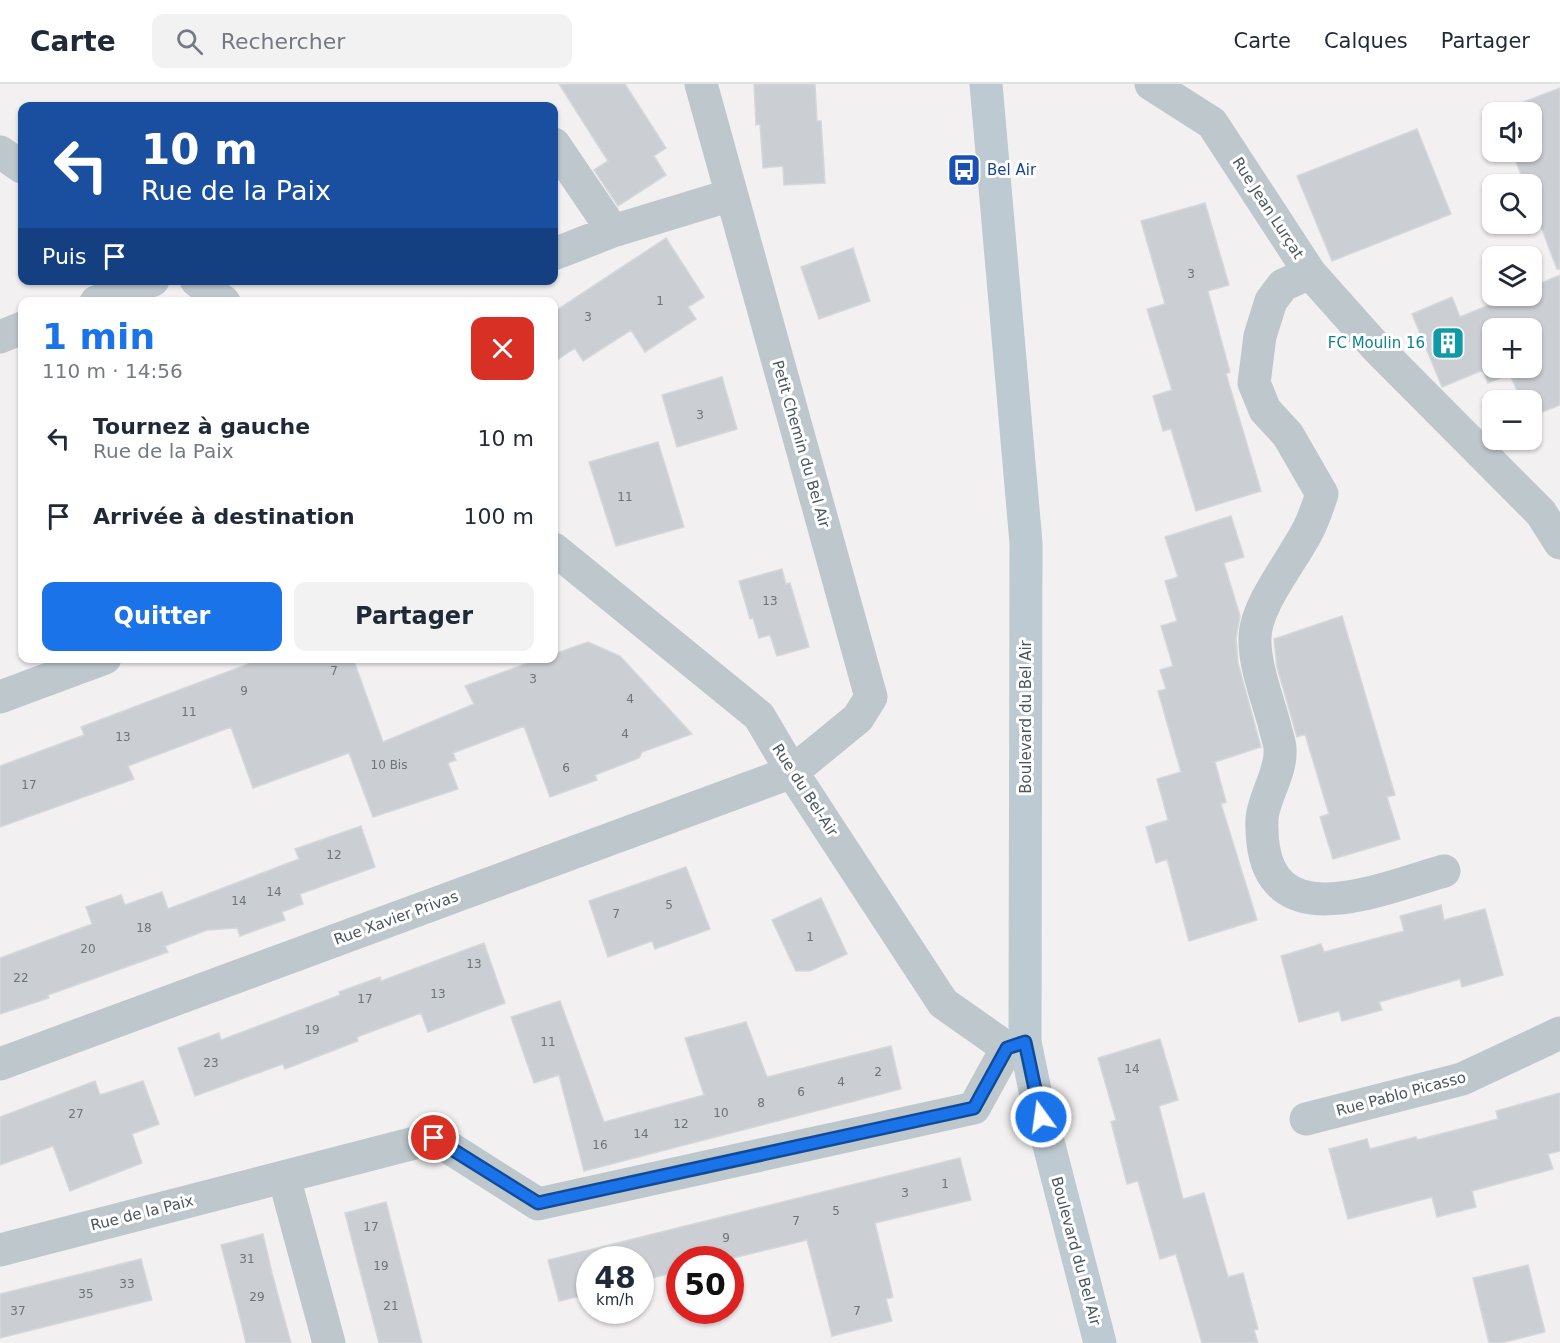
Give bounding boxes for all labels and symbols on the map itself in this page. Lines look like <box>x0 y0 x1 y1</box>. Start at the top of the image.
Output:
bus stop icon: Bel Air <box>946 152 982 188</box>
street label: Rue Jean Lurçat <box>1229 154 1308 262</box>
place label: Bel Air <box>987 161 1037 179</box>
house number: 3 <box>1187 267 1195 281</box>
house number: 1 <box>656 294 664 308</box>
house number: 3 <box>584 310 592 324</box>
building icon: FC Moulin 16 <box>1430 325 1466 361</box>
place label: FC Moulin 16 <box>1328 334 1425 352</box>
street label: Petit Chemin du Bel Air <box>768 358 834 531</box>
house number: 3 <box>696 408 704 422</box>
house number: 11 <box>617 490 633 504</box>
house number: 13 <box>762 594 778 608</box>
street label: Boulevard du Bel Air <box>1017 639 1035 794</box>
house number: 7 <box>330 664 338 678</box>
house number: 3 <box>529 672 537 686</box>
house number: 9 <box>240 684 248 698</box>
house number: 4 <box>626 692 634 706</box>
house number: 11 <box>181 705 197 719</box>
house number: 4 <box>621 727 629 741</box>
house number: 13 <box>115 730 131 744</box>
street label: Rue du Bel-Air <box>768 740 842 840</box>
house number: 10 Bis <box>371 758 407 772</box>
house number: 6 <box>562 761 570 775</box>
house number: 17 <box>21 778 37 792</box>
house number: 12 <box>326 848 342 862</box>
house number: 14 <box>266 885 282 899</box>
street label: Rue Xavier Privas <box>331 887 461 949</box>
house number: 14 <box>231 894 247 908</box>
house number: 5 <box>665 898 673 912</box>
house number: 7 <box>612 907 620 921</box>
house number: 18 <box>136 921 152 935</box>
house number: 1 <box>806 930 814 944</box>
house number: 20 <box>80 942 96 956</box>
house number: 13 <box>466 957 482 971</box>
house number: 22 <box>13 971 29 985</box>
house number: 13 <box>430 987 446 1001</box>
house number: 17 <box>357 992 373 1006</box>
house number: 19 <box>304 1023 320 1037</box>
house number: 11 <box>540 1035 556 1049</box>
house number: 23 <box>203 1056 219 1070</box>
house number: 14 <box>1124 1062 1140 1076</box>
house number: 2 <box>874 1065 882 1079</box>
street label: Rue Pablo Picasso <box>1334 1068 1468 1120</box>
house number: 4 <box>837 1075 845 1089</box>
house number: 6 <box>797 1085 805 1099</box>
position arrow <box>1009 1085 1073 1149</box>
house number: 8 <box>757 1096 765 1110</box>
house number: 10 <box>713 1106 729 1120</box>
house number: 27 <box>68 1107 84 1121</box>
pin <box>408 1112 459 1163</box>
house number: 12 <box>673 1117 689 1131</box>
house number: 14 <box>633 1127 649 1141</box>
house number: 16 <box>592 1138 608 1152</box>
street label: Boulevard du Bel Air <box>1047 1175 1105 1328</box>
house number: 1 <box>941 1177 949 1191</box>
house number: 3 <box>901 1186 909 1200</box>
street label: Rue de la Paix <box>89 1191 195 1234</box>
house number: 5 <box>832 1204 840 1218</box>
house number: 7 <box>792 1214 800 1228</box>
house number: 17 <box>363 1220 379 1234</box>
house number: 9 <box>722 1231 730 1245</box>
speed limit sign: 50 <box>666 1246 744 1324</box>
house number: 31 <box>239 1252 255 1266</box>
house number: 19 <box>373 1259 389 1273</box>
house number: 33 <box>119 1277 135 1291</box>
house number: 35 <box>78 1287 94 1301</box>
house number: 29 <box>249 1290 265 1304</box>
house number: 21 <box>383 1299 399 1313</box>
house number: 37 <box>10 1304 26 1318</box>
house number: 7 <box>853 1304 861 1318</box>

